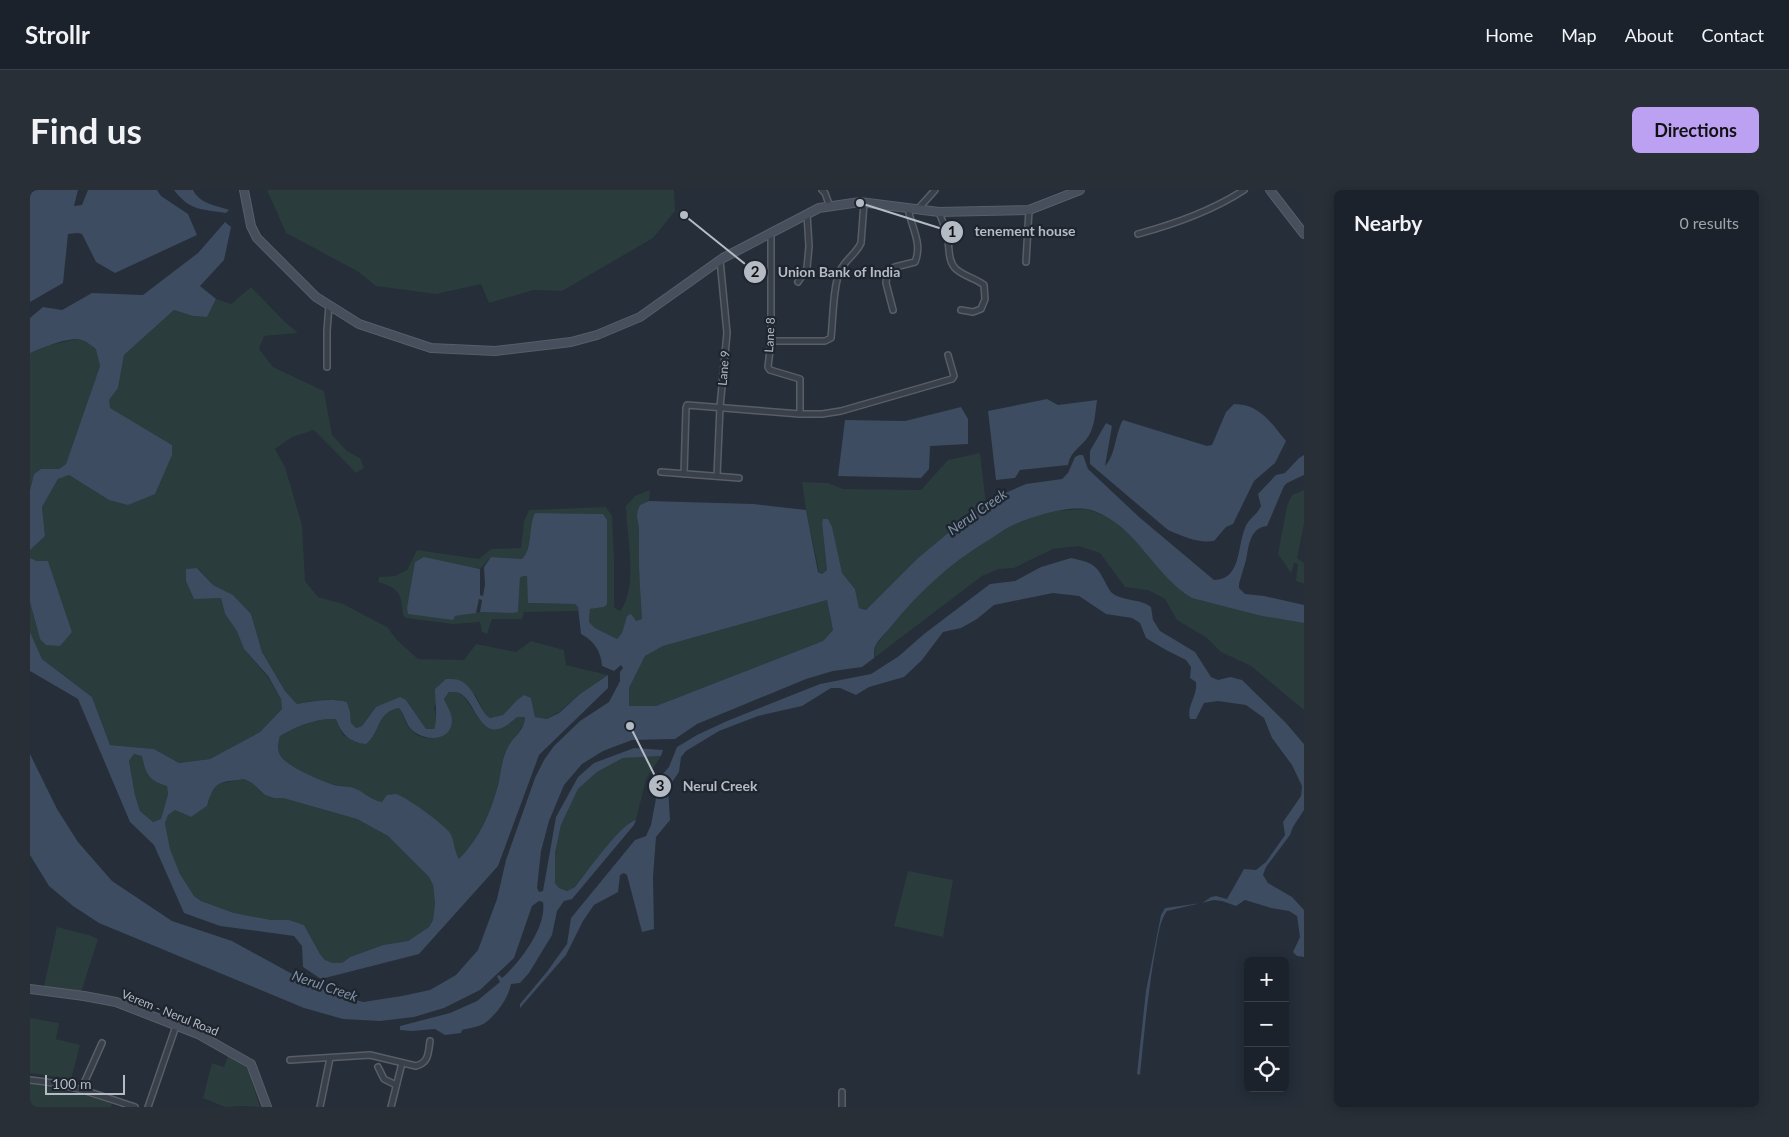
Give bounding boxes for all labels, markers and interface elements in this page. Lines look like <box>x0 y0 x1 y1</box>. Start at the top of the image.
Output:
text: Strollr <box>25 20 90 49</box>
text: Home <box>1485 24 1533 46</box>
text: Map <box>1561 24 1597 46</box>
text: About <box>1625 24 1674 46</box>
text: Contact <box>1702 24 1764 46</box>
button: Directions <box>1632 107 1759 153</box>
text: Find us <box>30 109 142 151</box>
text: Nearby <box>1354 210 1422 235</box>
text: 0 results <box>1679 213 1739 232</box>
callout: tenement house <box>940 217 1086 246</box>
text: 1 <box>948 222 956 240</box>
text: tenement house <box>974 222 1076 239</box>
callout: Union Bank of India <box>742 258 910 287</box>
text: 2 <box>751 262 760 280</box>
text: Union Bank of India <box>778 263 900 280</box>
street label: Lane 8 <box>761 317 778 353</box>
street label: Lane 9 <box>714 350 733 386</box>
water label: Nerul Creek <box>944 485 1010 538</box>
callout: Nerul Creek <box>648 771 767 800</box>
text: 3 <box>656 776 664 794</box>
text: Nerul Creek <box>683 777 758 794</box>
map controls <box>1244 957 1289 1092</box>
button: + <box>1244 957 1289 1002</box>
water label: Nerul Creek <box>290 966 361 1005</box>
street label: Verem - Nerul Road <box>119 986 221 1039</box>
button: − <box>1244 1002 1289 1047</box>
button: locate <box>1244 1047 1289 1092</box>
scale bar <box>45 1072 125 1095</box>
text: 100 m <box>52 1075 91 1092</box>

